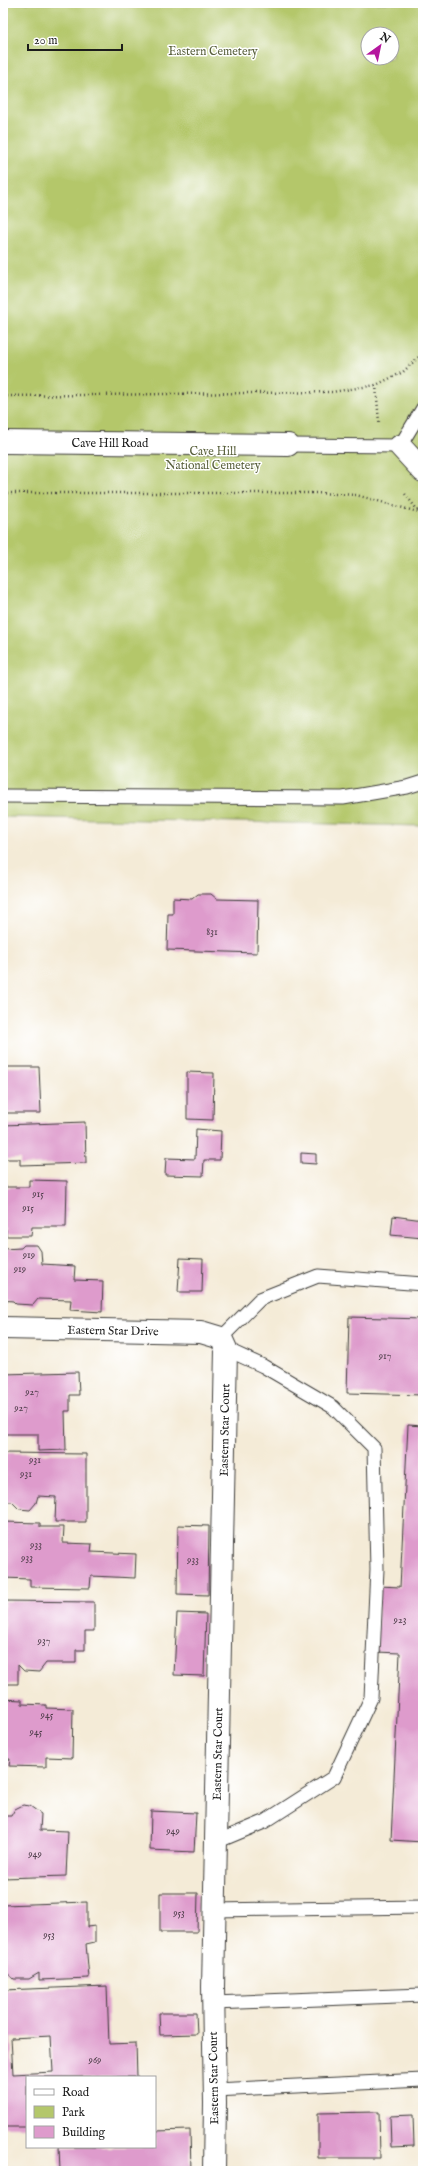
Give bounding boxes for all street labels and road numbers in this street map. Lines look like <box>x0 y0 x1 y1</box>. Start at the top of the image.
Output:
street label: Cave Hill Road <box>72 436 149 451</box>
street label: Eastern Star Drive <box>67 1323 159 1339</box>
street label: Eastern Star Court <box>217 1383 233 1477</box>
street label: Eastern Star Court <box>210 1707 226 1801</box>
street label: Eastern Star Court <box>206 2031 222 2125</box>

